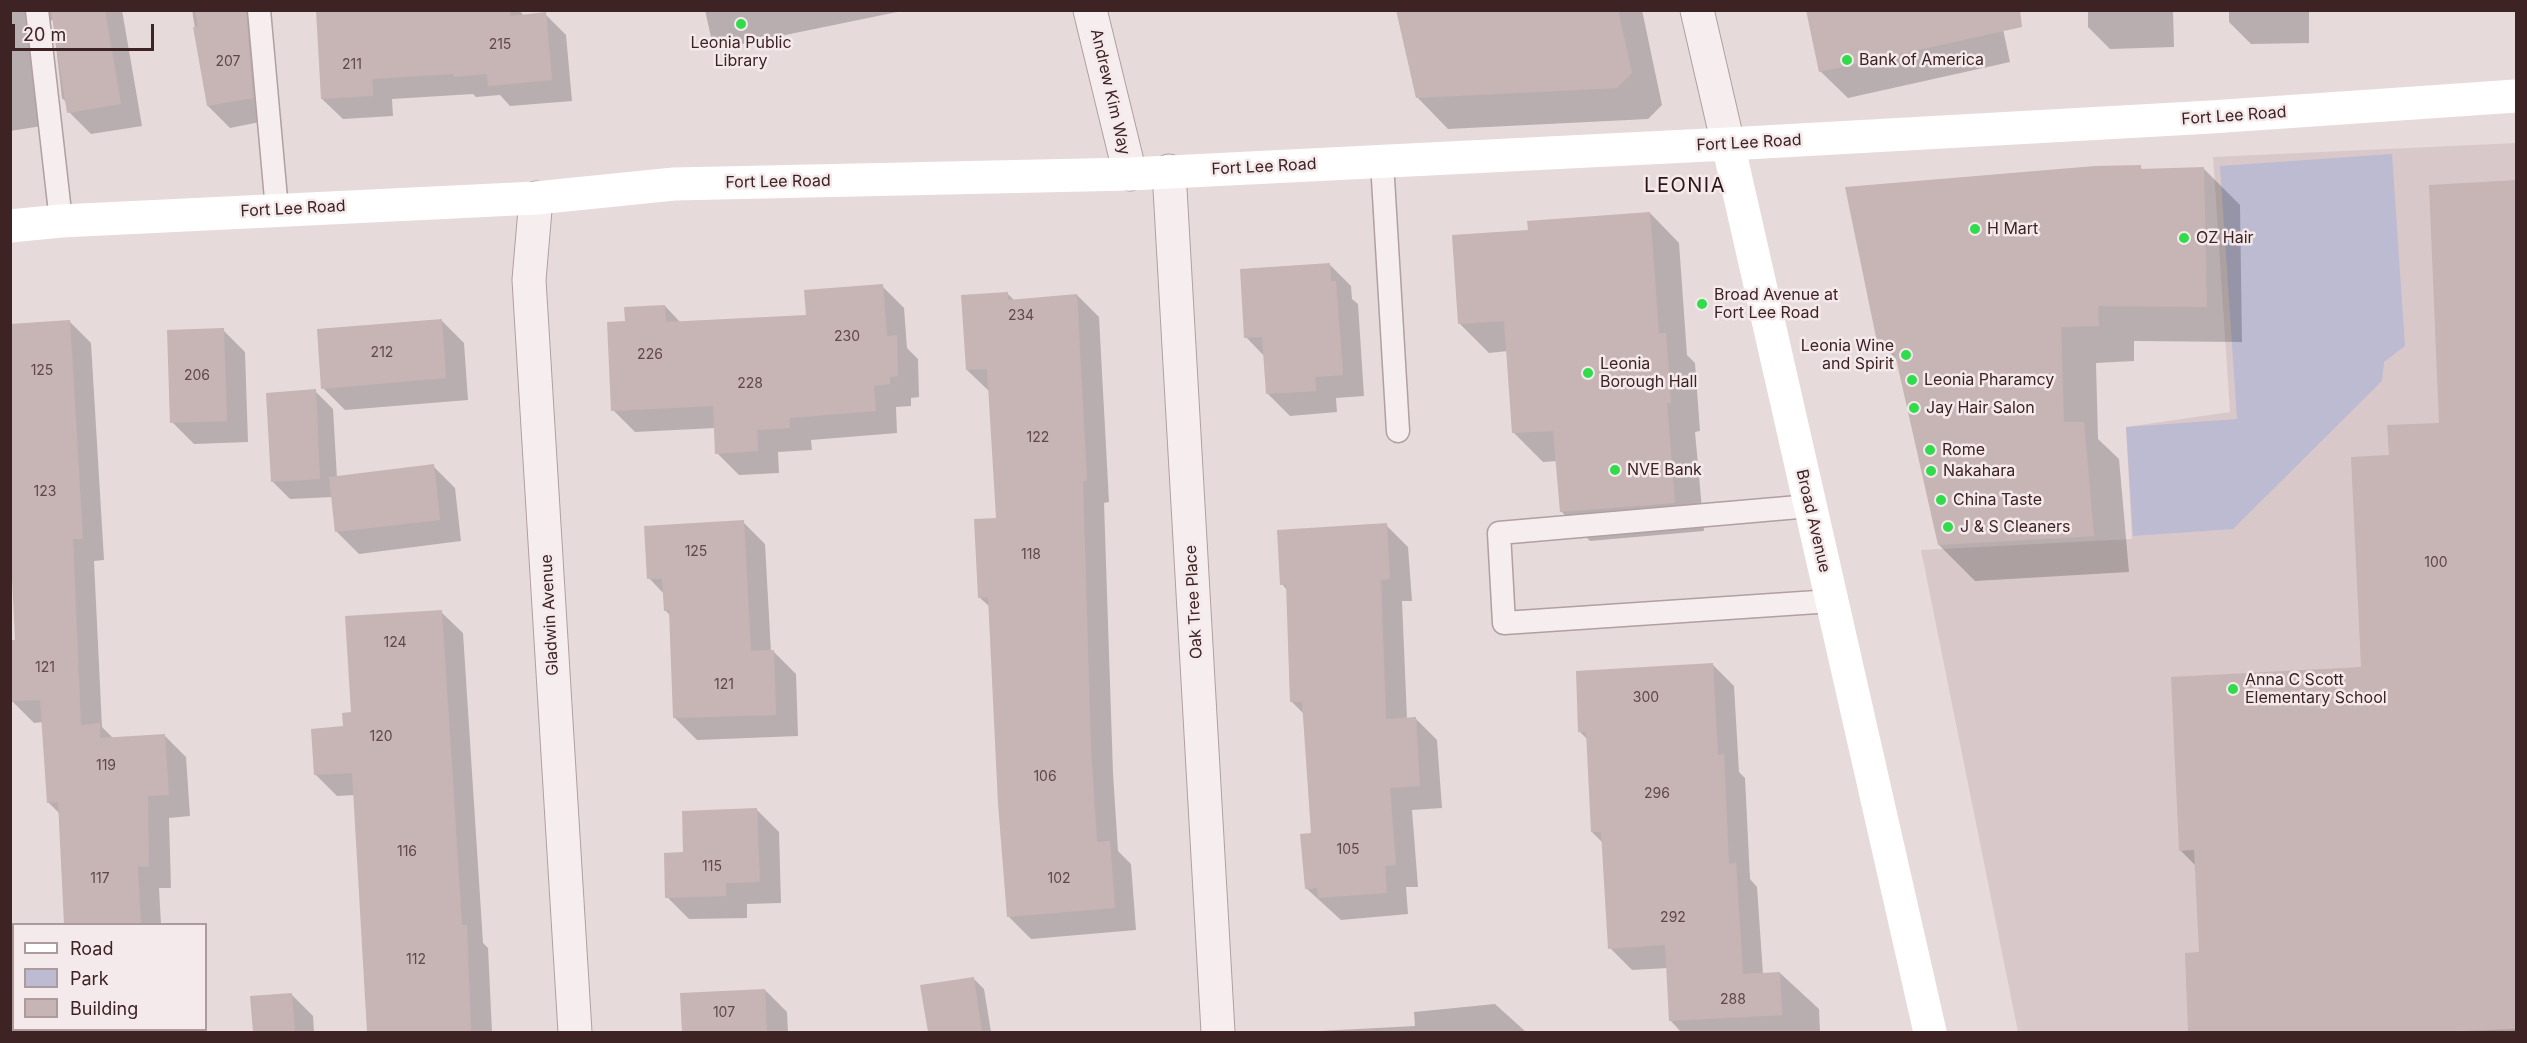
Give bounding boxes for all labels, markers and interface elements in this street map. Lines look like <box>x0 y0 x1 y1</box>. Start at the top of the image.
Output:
scale bar <box>15 12 158 50</box>
marker: Leonia Public Library <box>734 17 748 31</box>
text: 20 m <box>23 24 66 45</box>
street label: Andrew Kim Way <box>1086 27 1134 157</box>
place label: Leonia Public Library <box>690 33 792 71</box>
house number: 215 <box>489 37 511 53</box>
place label: Bank of America <box>1859 50 1984 70</box>
marker: Bank of America <box>1840 53 1854 67</box>
house number: 207 <box>215 54 241 70</box>
house number: 211 <box>342 57 362 73</box>
street label: Fort Lee Road <box>2181 103 2287 129</box>
street label: Fort Lee Road <box>1696 131 1802 155</box>
street label: Fort Lee Road <box>1211 155 1317 179</box>
street label: Fort Lee Road <box>725 171 831 193</box>
district label: LEONIA <box>1644 174 1726 198</box>
street label: Fort Lee Road <box>240 197 346 221</box>
place label: H Mart <box>1987 219 2038 239</box>
marker: H Mart <box>1968 222 1982 236</box>
place label: OZ Hair <box>2196 228 2254 248</box>
marker: OZ Hair <box>2177 231 2191 245</box>
place label: Broad Avenue at Fort Lee Road <box>1714 285 1838 323</box>
marker: Broad Avenue at Fort Lee Road <box>1695 297 1709 311</box>
house number: 234 <box>1008 308 1034 324</box>
house number: 230 <box>834 329 860 345</box>
place label: Leonia Wine and Spirit <box>1801 336 1894 374</box>
house number: 212 <box>371 345 393 361</box>
house number: 226 <box>637 347 663 363</box>
marker: Leonia Wine and Spirit <box>1899 348 1913 362</box>
place label: Leonia Borough Hall <box>1600 354 1697 392</box>
house number: 125 <box>31 363 53 379</box>
marker: Leonia Borough Hall <box>1581 366 1595 380</box>
house number: 206 <box>184 368 210 384</box>
place label: Leonia Pharamcy <box>1924 370 2054 390</box>
marker: Leonia Pharamcy <box>1905 373 1919 387</box>
house number: 228 <box>737 376 763 392</box>
place label: Jay Hair Salon <box>1926 398 2035 418</box>
marker: Jay Hair Salon <box>1907 401 1921 415</box>
house number: 122 <box>1027 430 1049 446</box>
place label: Rome <box>1942 440 1985 460</box>
marker: Rome <box>1923 443 1937 457</box>
place label: NVE Bank <box>1627 460 1702 480</box>
place label: Nakahara <box>1943 461 2015 481</box>
marker: NVE Bank <box>1608 463 1622 477</box>
marker: Nakahara <box>1924 464 1938 478</box>
street label: Broad Avenue <box>1792 467 1834 575</box>
house number: 123 <box>34 484 56 500</box>
place label: China Taste <box>1953 490 2042 510</box>
marker: China Taste <box>1934 493 1948 507</box>
place label: J & S Cleaners <box>1960 517 2070 537</box>
marker: J & S Cleaners <box>1941 520 1955 534</box>
house number: 125 <box>685 544 707 560</box>
street label: Oak Tree Place <box>1181 544 1207 660</box>
house number: 118 <box>1021 547 1041 563</box>
street label: Gladwin Avenue <box>537 554 563 676</box>
house number: 100 <box>2424 555 2448 571</box>
house number: 124 <box>383 635 407 651</box>
house number: 121 <box>35 660 55 676</box>
place label: Anna C Scott Elementary School <box>2245 670 2387 708</box>
house number: 121 <box>714 677 734 693</box>
marker: Anna C Scott Elementary School <box>2226 682 2240 696</box>
house number: 300 <box>1633 690 1659 706</box>
house number: 120 <box>369 729 393 745</box>
house number: 119 <box>96 758 116 774</box>
house number: 106 <box>1033 769 1057 785</box>
house number: 296 <box>1644 786 1670 802</box>
house number: 105 <box>1336 842 1360 858</box>
house number: 116 <box>397 844 417 860</box>
house number: 115 <box>702 859 722 875</box>
house number: 117 <box>90 871 110 887</box>
house number: 102 <box>1047 871 1071 887</box>
house number: 292 <box>1660 910 1686 926</box>
legend <box>12 923 207 1031</box>
text: Road <box>70 938 113 959</box>
house number: 112 <box>406 952 426 968</box>
text: Park <box>70 968 109 989</box>
house number: 288 <box>1720 992 1746 1008</box>
text: Building <box>70 998 138 1019</box>
house number: 107 <box>713 1005 735 1021</box>

